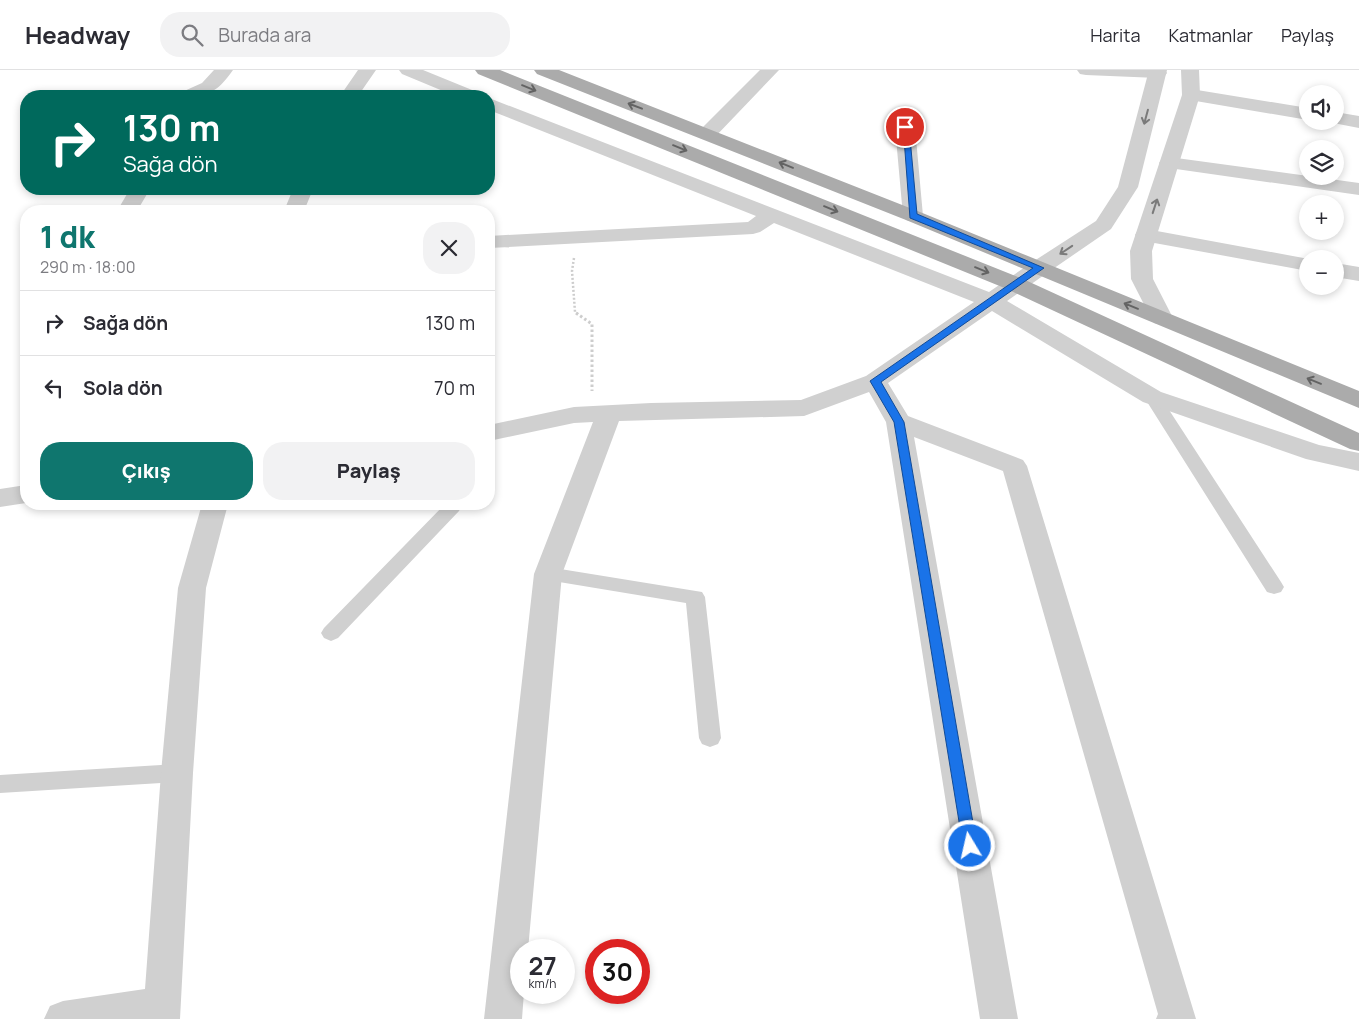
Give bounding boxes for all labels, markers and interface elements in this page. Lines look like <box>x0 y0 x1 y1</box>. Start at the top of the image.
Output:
search box <box>160 12 510 57</box>
text: Headway <box>25 18 130 51</box>
icon: search <box>178 21 206 49</box>
text: Burada ara <box>218 22 311 48</box>
text: Harita <box>1090 23 1140 47</box>
text: Katmanlar <box>1168 23 1253 47</box>
text: Paylaş <box>1281 23 1334 47</box>
one-way arrow <box>521 84 536 93</box>
map controls <box>1299 85 1344 295</box>
button: sound <box>1299 85 1344 130</box>
one-way arrow <box>628 101 643 110</box>
text: 130 m <box>123 104 220 152</box>
pin <box>884 106 926 148</box>
one-way arrow <box>1141 109 1151 125</box>
icon: right <box>40 110 105 175</box>
icon: arrive <box>891 113 919 141</box>
button: layers <box>1299 140 1344 185</box>
one-way arrow <box>672 144 687 154</box>
text: Sağa dön <box>123 149 218 179</box>
one-way arrow <box>779 160 794 170</box>
button: + <box>1299 195 1344 240</box>
one-way arrow <box>1151 198 1161 214</box>
one-way arrow <box>823 204 838 214</box>
text: 1 dk <box>40 216 95 257</box>
button: close <box>423 222 475 274</box>
one-way arrow <box>1059 245 1073 255</box>
button: − <box>1299 250 1344 295</box>
text: 290 m · 18:00 <box>40 256 135 278</box>
one-way arrow <box>973 266 989 275</box>
one-way arrow <box>1124 300 1139 310</box>
icon: right <box>40 309 68 337</box>
text: Sağa dön <box>83 310 168 336</box>
text: 130 m <box>426 310 475 336</box>
icon: left <box>40 374 68 402</box>
text: Sola dön <box>83 375 163 401</box>
text: 70 m <box>434 375 475 401</box>
one-way arrow <box>1307 376 1322 385</box>
button: Çıkış <box>40 442 253 500</box>
button: Paylaş <box>263 442 475 500</box>
position arrow <box>943 819 995 871</box>
speed limit sign: 30 <box>585 939 650 1004</box>
text: 27 <box>528 948 557 983</box>
text: km/h <box>529 975 556 992</box>

